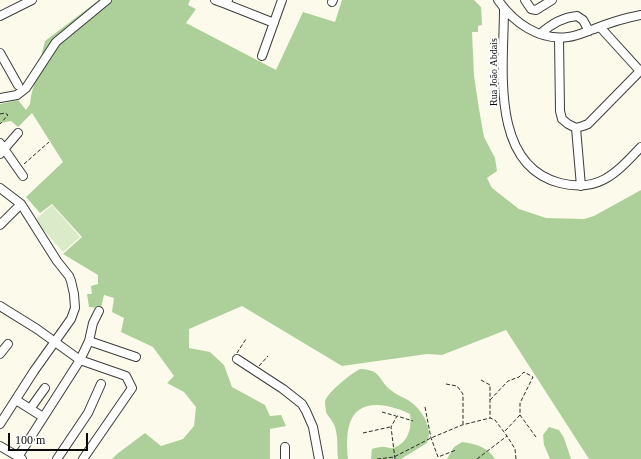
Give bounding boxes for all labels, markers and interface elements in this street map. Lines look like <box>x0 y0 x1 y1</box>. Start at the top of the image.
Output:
street label: Rua João Abdais <box>488 38 500 106</box>
scale bar <box>10 425 90 451</box>
text: 100 m <box>15 433 45 447</box>

